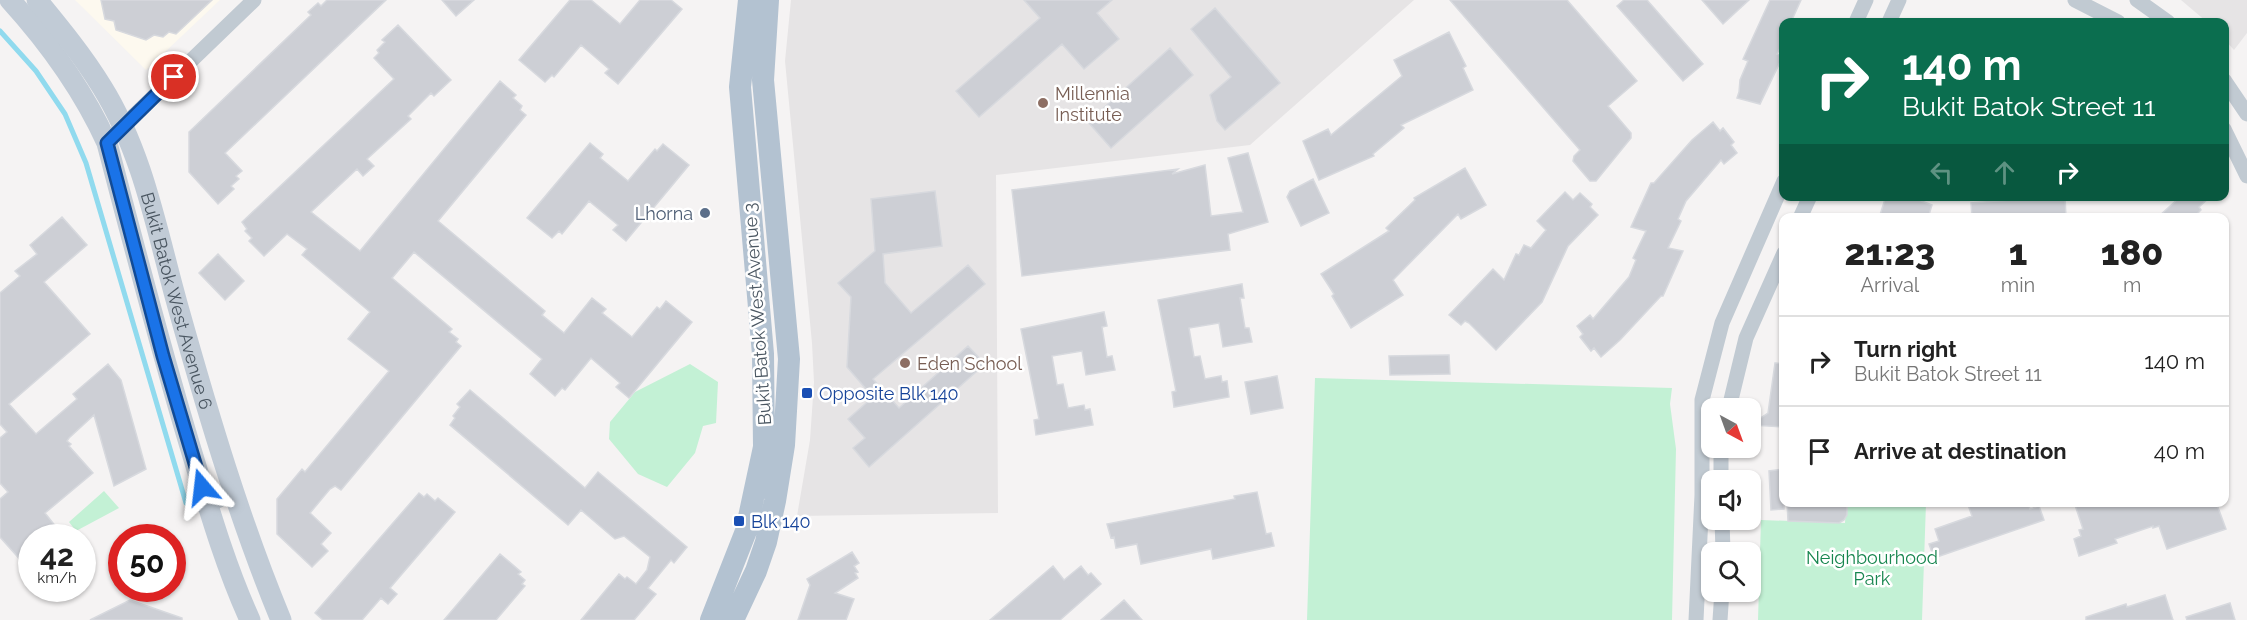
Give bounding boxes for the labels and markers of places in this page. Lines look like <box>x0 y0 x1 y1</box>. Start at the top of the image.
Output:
pin <box>148 51 199 102</box>
place label: Millennia Institute <box>1055 83 1130 125</box>
marker: Millennia Institute <box>1036 96 1050 110</box>
place label: Lhorna <box>635 203 693 224</box>
marker: Lhorna <box>698 206 712 220</box>
place label: Eden School <box>917 353 1022 374</box>
marker: Eden School <box>898 356 912 370</box>
place label: Opposite Blk 140 <box>819 383 959 404</box>
marker: Opposite Blk 140 <box>800 386 814 400</box>
place label: Blk 140 <box>751 511 811 532</box>
marker: Blk 140 <box>732 514 746 528</box>

